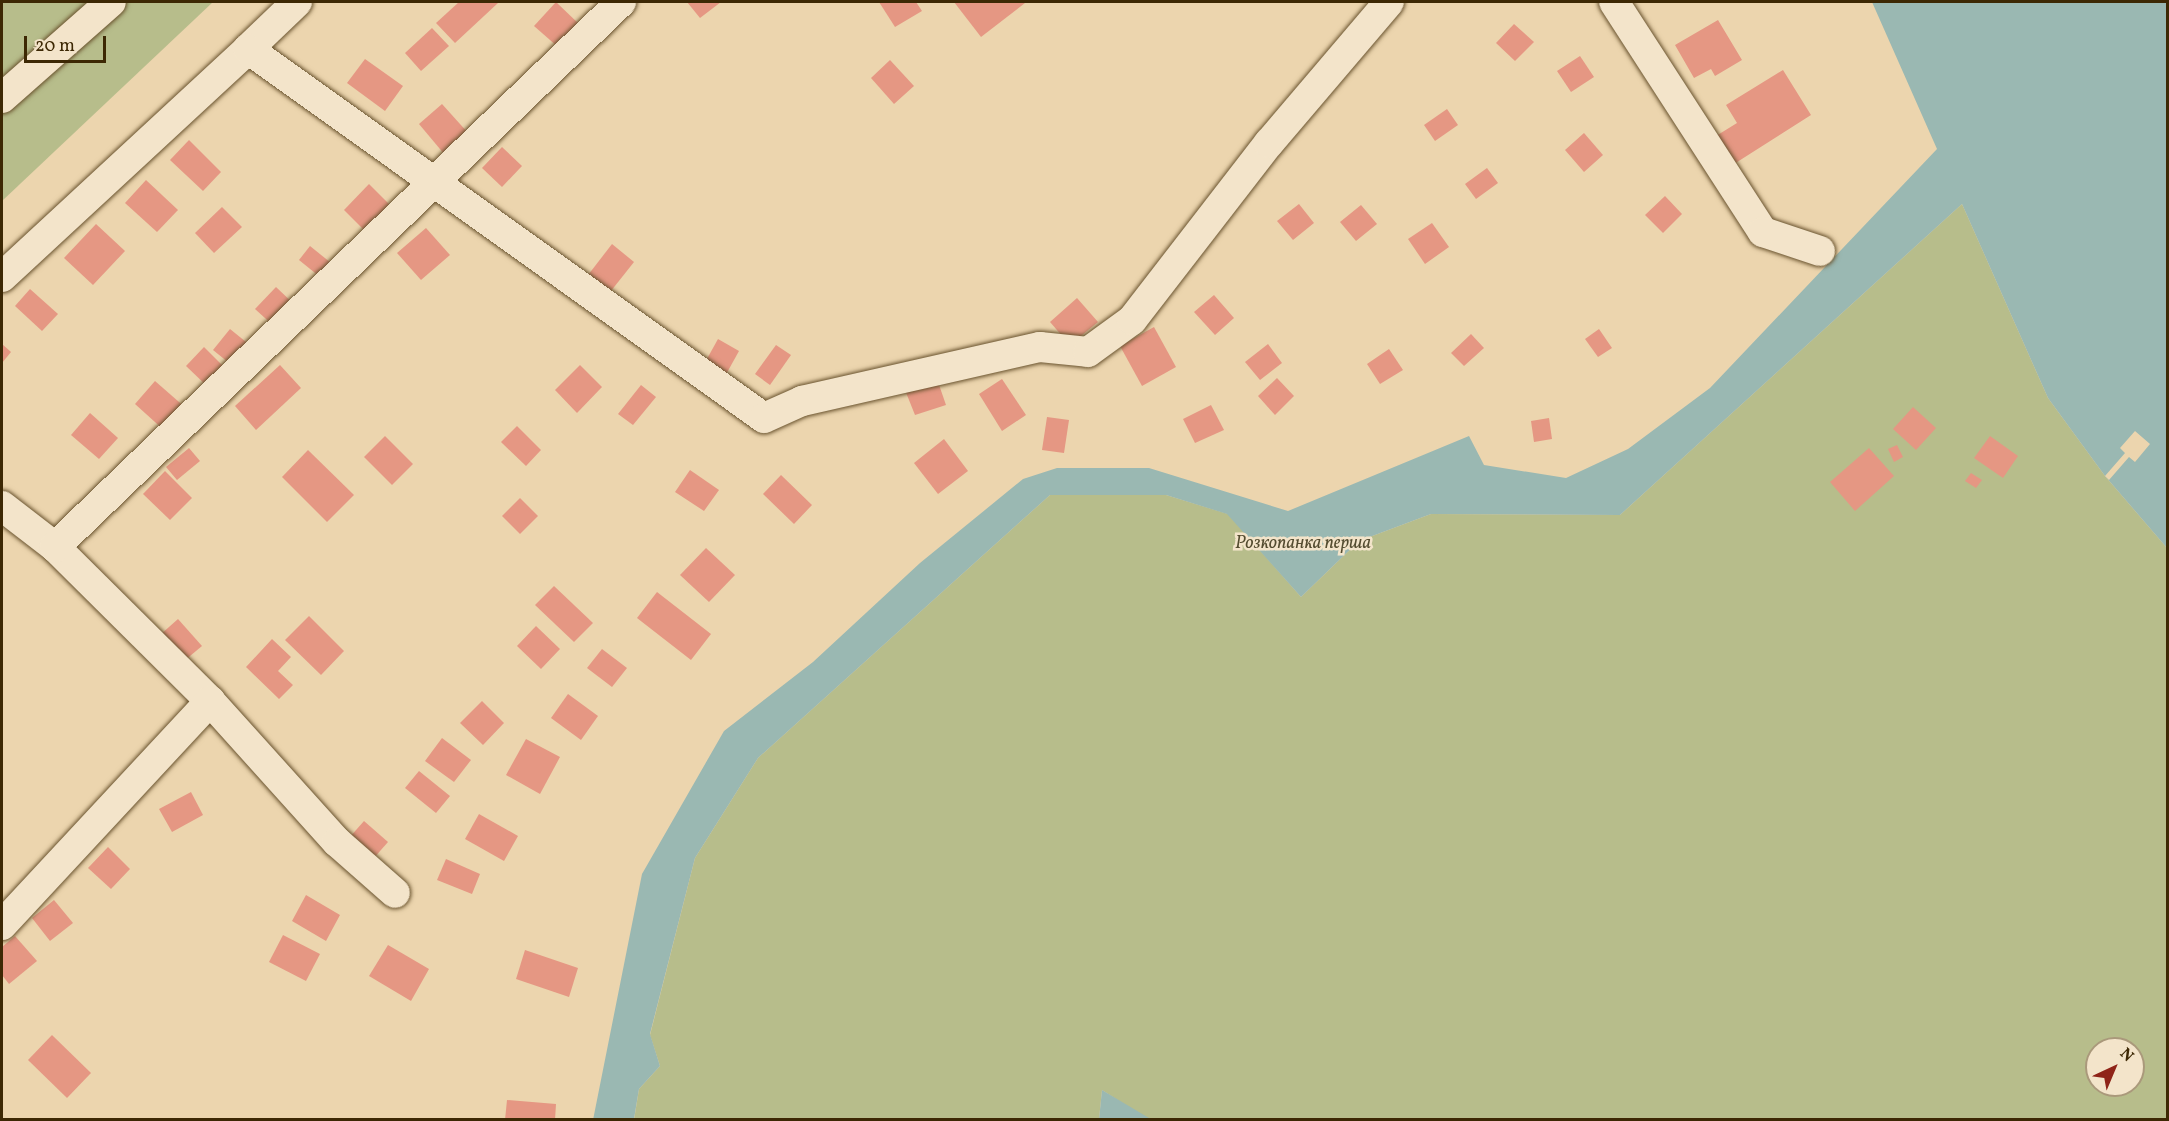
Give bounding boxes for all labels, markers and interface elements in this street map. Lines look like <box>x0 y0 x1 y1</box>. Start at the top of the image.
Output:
scale bar <box>27 24 110 62</box>
text: 20 m <box>35 34 75 59</box>
water label: Розкопанка перша <box>1235 533 1371 555</box>
north arrow <box>2085 1037 2145 1097</box>
text: N <box>2114 1044 2138 1067</box>

